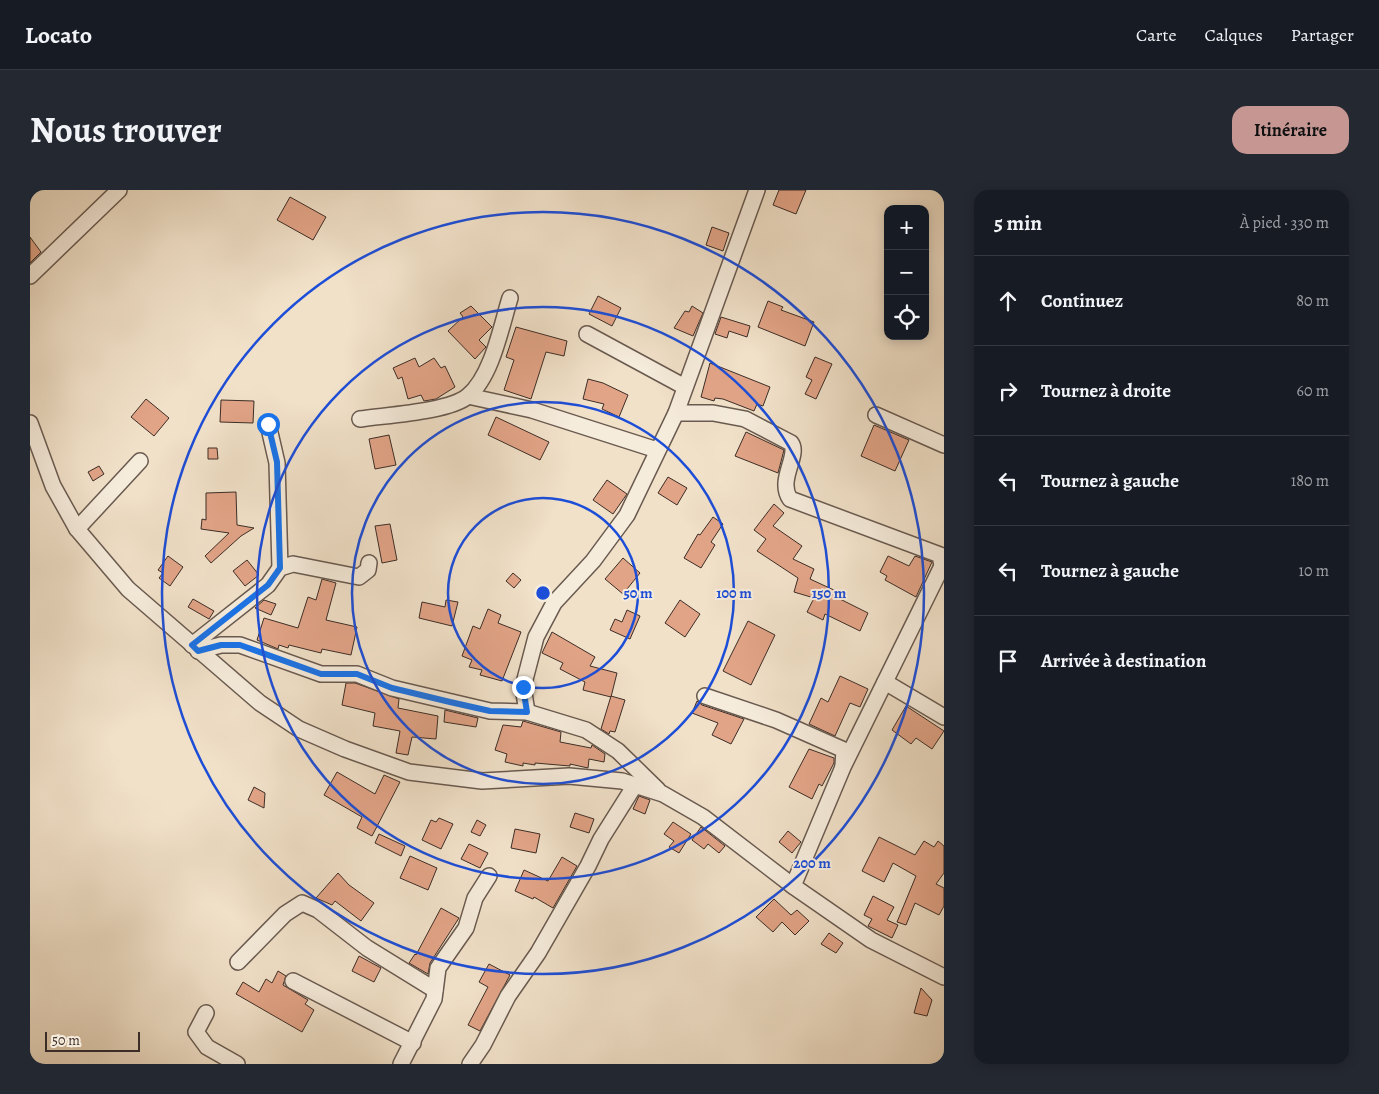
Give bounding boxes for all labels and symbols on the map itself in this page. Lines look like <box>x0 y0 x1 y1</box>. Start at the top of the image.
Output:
route start <box>257 413 280 436</box>
text: 50 m <box>623 583 653 603</box>
text: 100 m <box>716 583 752 603</box>
text: 150 m <box>812 583 847 603</box>
centre of rings <box>534 584 552 602</box>
route end <box>512 676 535 699</box>
text: 200 m <box>793 853 831 873</box>
scale bar <box>45 1029 140 1052</box>

